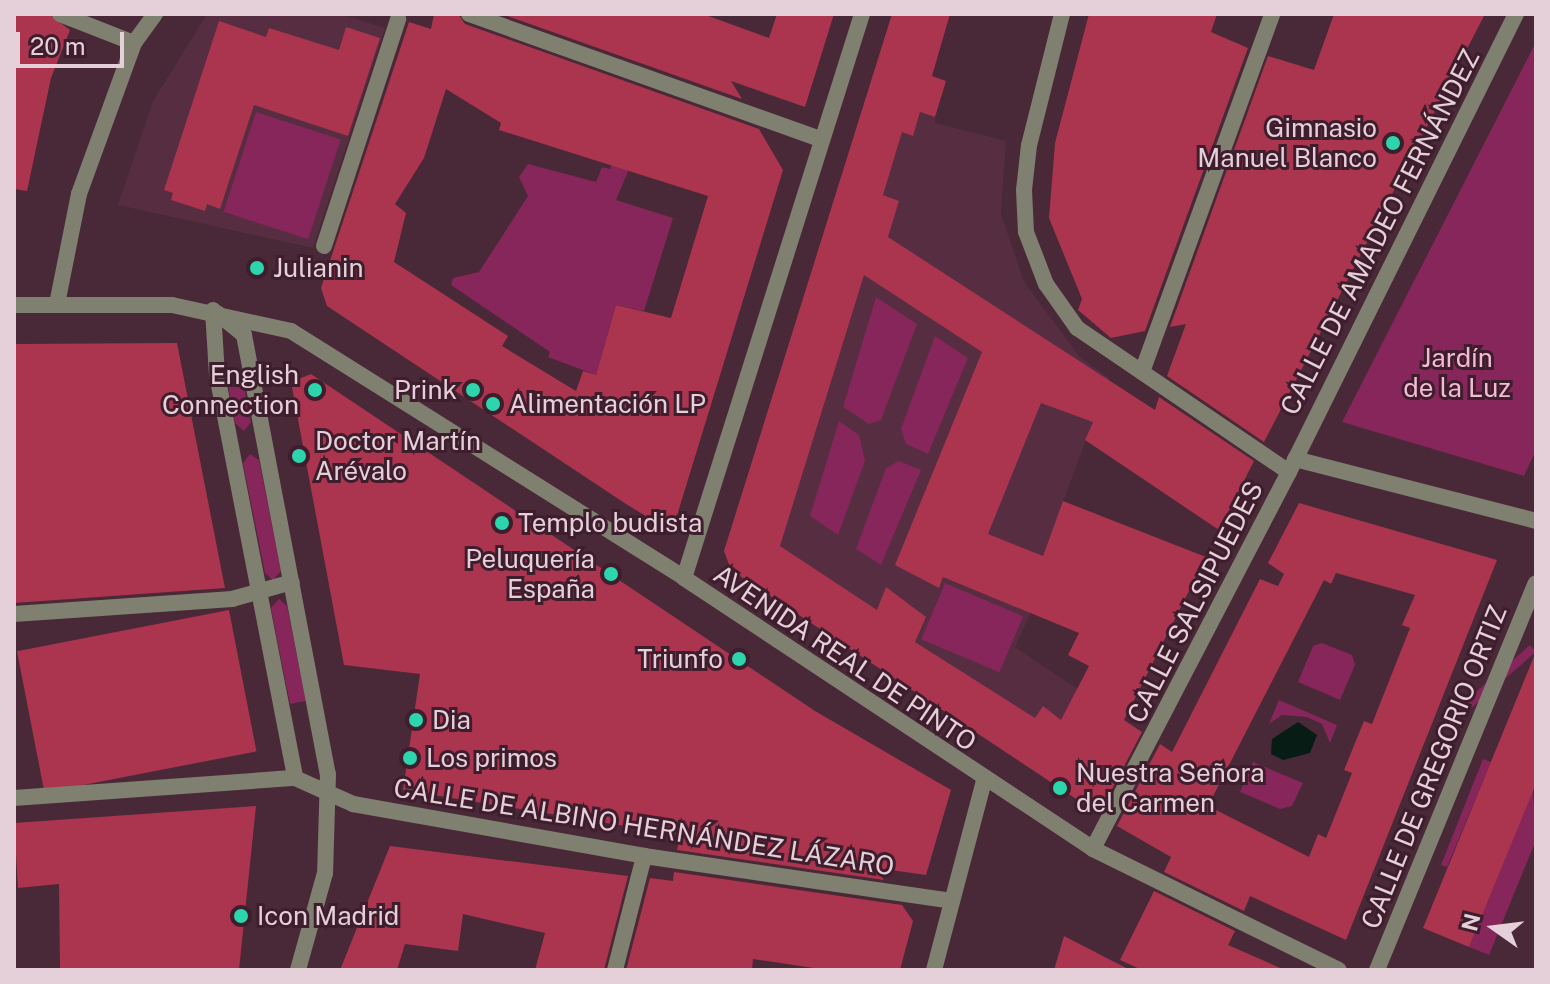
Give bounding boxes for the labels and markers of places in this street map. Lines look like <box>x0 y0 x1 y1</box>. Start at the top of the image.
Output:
place label: Gimnasio Manuel Blanco <box>1197 112 1377 174</box>
marker: Gimnasio Manuel Blanco <box>1384 134 1402 152</box>
place label: Julianin <box>273 252 364 284</box>
marker: Julianin <box>248 259 266 277</box>
place label: English Connection <box>162 359 299 420</box>
place label: Prink <box>394 374 457 406</box>
marker: English Connection <box>306 381 324 399</box>
marker: Prink <box>464 381 482 399</box>
place label: Alimentación LP <box>509 388 706 420</box>
marker: Alimentación LP <box>484 395 502 413</box>
place label: Doctor Martín Arévalo <box>315 425 481 486</box>
marker: Doctor Martín Arévalo <box>290 447 308 465</box>
place label: Templo budista <box>518 507 703 539</box>
marker: Templo budista <box>493 514 511 532</box>
place label: Peluquería España <box>465 543 595 604</box>
marker: Peluquería España <box>602 565 620 583</box>
place label: Triunfo <box>637 643 723 675</box>
marker: Triunfo <box>730 650 748 668</box>
place label: Dia <box>432 704 471 736</box>
marker: Dia <box>407 711 425 729</box>
place label: Los primos <box>426 742 557 774</box>
marker: Los primos <box>401 749 419 767</box>
place label: Nuestra Señora del Carmen <box>1076 757 1265 818</box>
marker: Nuestra Señora del Carmen <box>1051 779 1069 797</box>
place label: Icon Madrid <box>257 900 399 932</box>
marker: Icon Madrid <box>232 907 250 925</box>

